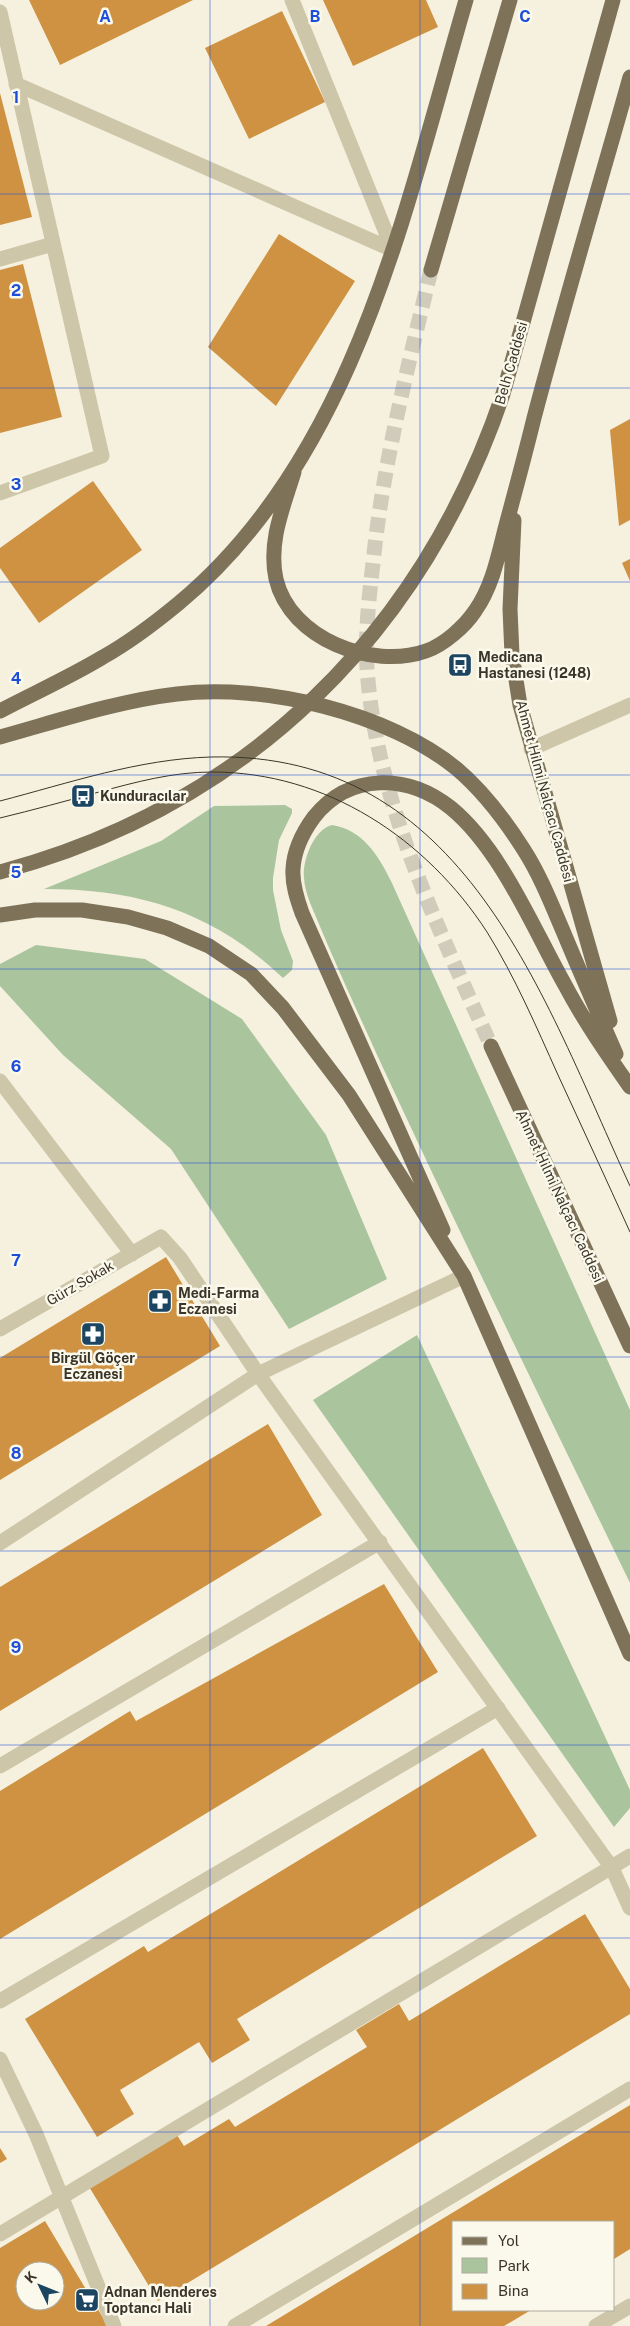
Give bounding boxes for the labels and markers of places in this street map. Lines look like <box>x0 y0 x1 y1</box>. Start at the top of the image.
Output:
place label: Medicana Hastanesi (1248) <box>478 649 591 681</box>
bus stop icon: Medicana Hastanesi (1248) <box>447 652 473 678</box>
bus stop icon: Kunduracılar <box>70 783 96 809</box>
place label: Kunduracılar <box>100 788 186 804</box>
place label: Medi-Farma Eczanesi <box>178 1285 259 1317</box>
pharmacy icon: Medi-Farma Eczanesi <box>147 1288 173 1314</box>
pharmacy icon: Birgül Göçer Eczanesi <box>80 1321 106 1347</box>
place label: Birgül Göçer Eczanesi <box>51 1350 135 1382</box>
place label: Adnan Menderes Toptancı Hali <box>104 2284 217 2316</box>
supermarket icon: Adnan Menderes Toptancı Hali <box>74 2287 100 2313</box>

